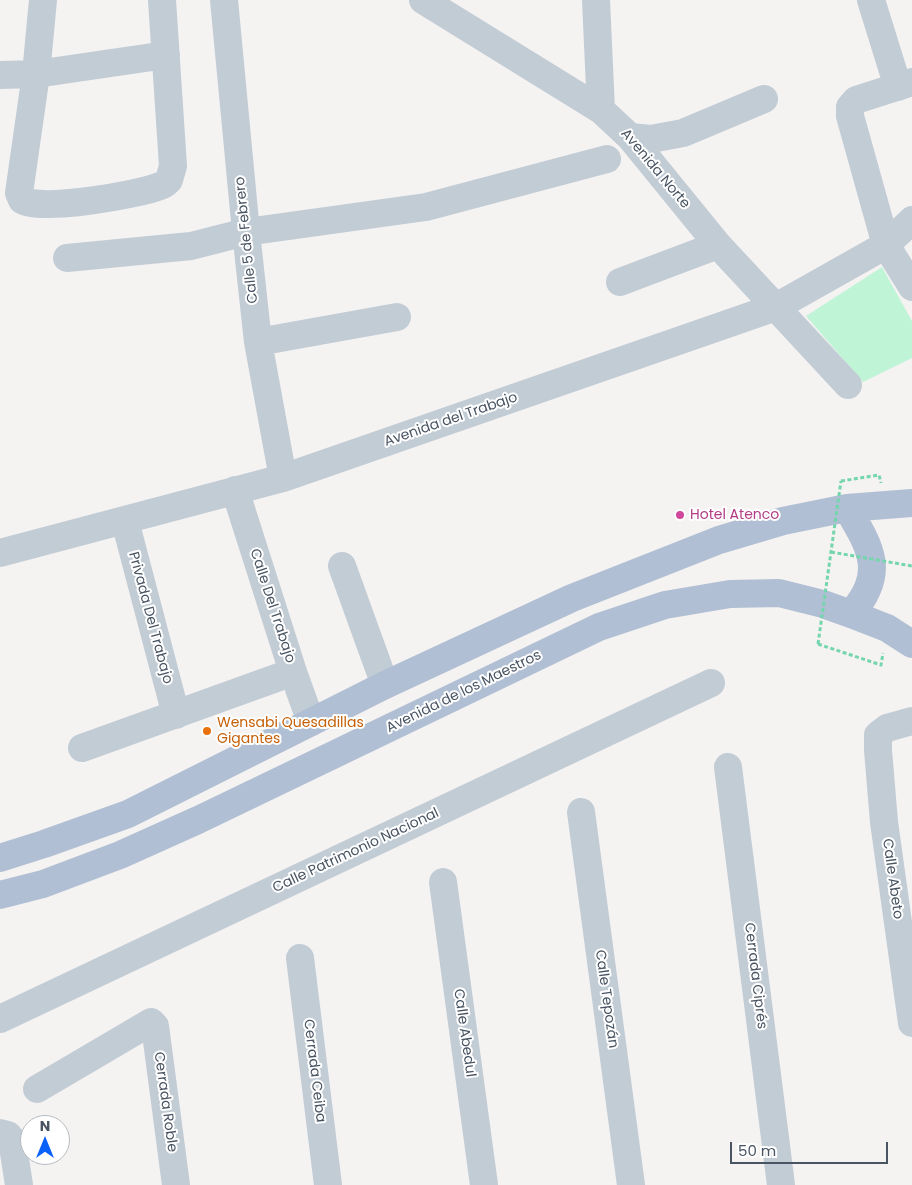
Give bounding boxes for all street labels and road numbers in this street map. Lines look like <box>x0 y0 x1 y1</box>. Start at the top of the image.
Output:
street label: Avenida Norte <box>617 126 693 212</box>
street label: Calle 5 de Febrero <box>232 176 262 304</box>
street label: Avenida del Trabajo <box>382 389 520 451</box>
street label: Calle Del Trabajo <box>246 547 298 665</box>
street label: Privada Del Trabajo <box>124 550 176 686</box>
street label: Avenida de los Maestros <box>384 647 544 737</box>
street label: Calle Patrimonio Nacional <box>270 805 442 897</box>
street label: Calle Abeto <box>878 838 906 920</box>
street label: Cerrada Ciprés <box>740 922 770 1030</box>
street label: Calle Tepozán <box>591 949 621 1049</box>
street label: Calle Abedul <box>449 988 479 1078</box>
street label: Cerrada Ceiba <box>299 1018 329 1124</box>
street label: Cerrada Roble <box>150 1051 180 1153</box>

